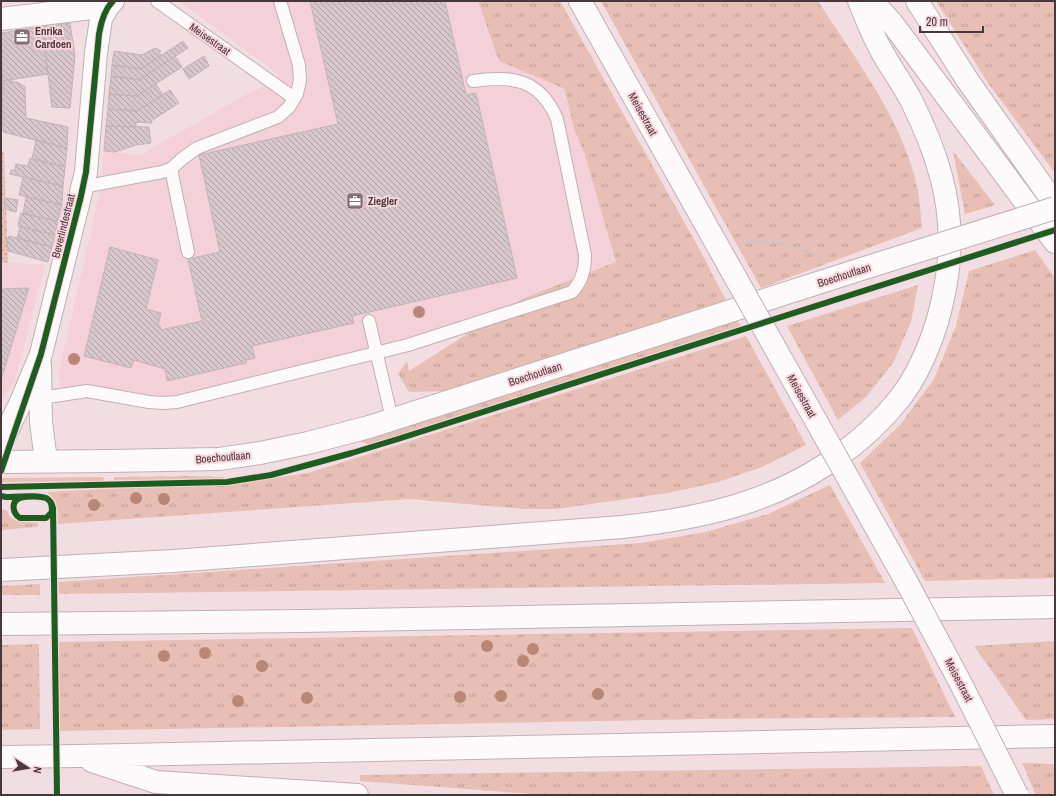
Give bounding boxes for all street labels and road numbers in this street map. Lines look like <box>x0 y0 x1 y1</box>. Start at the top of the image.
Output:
street label: Meisestraat <box>187 20 234 59</box>
street label: Meisestraat <box>625 90 661 138</box>
street label: Beverlindestraat <box>48 192 78 260</box>
street label: Boechoutlaan <box>816 260 872 290</box>
street label: Boechoutlaan <box>507 359 563 389</box>
street label: Meisestraat <box>784 372 820 420</box>
street label: Boechoutlaan <box>195 448 251 466</box>
street label: Meisestraat <box>942 656 976 705</box>

